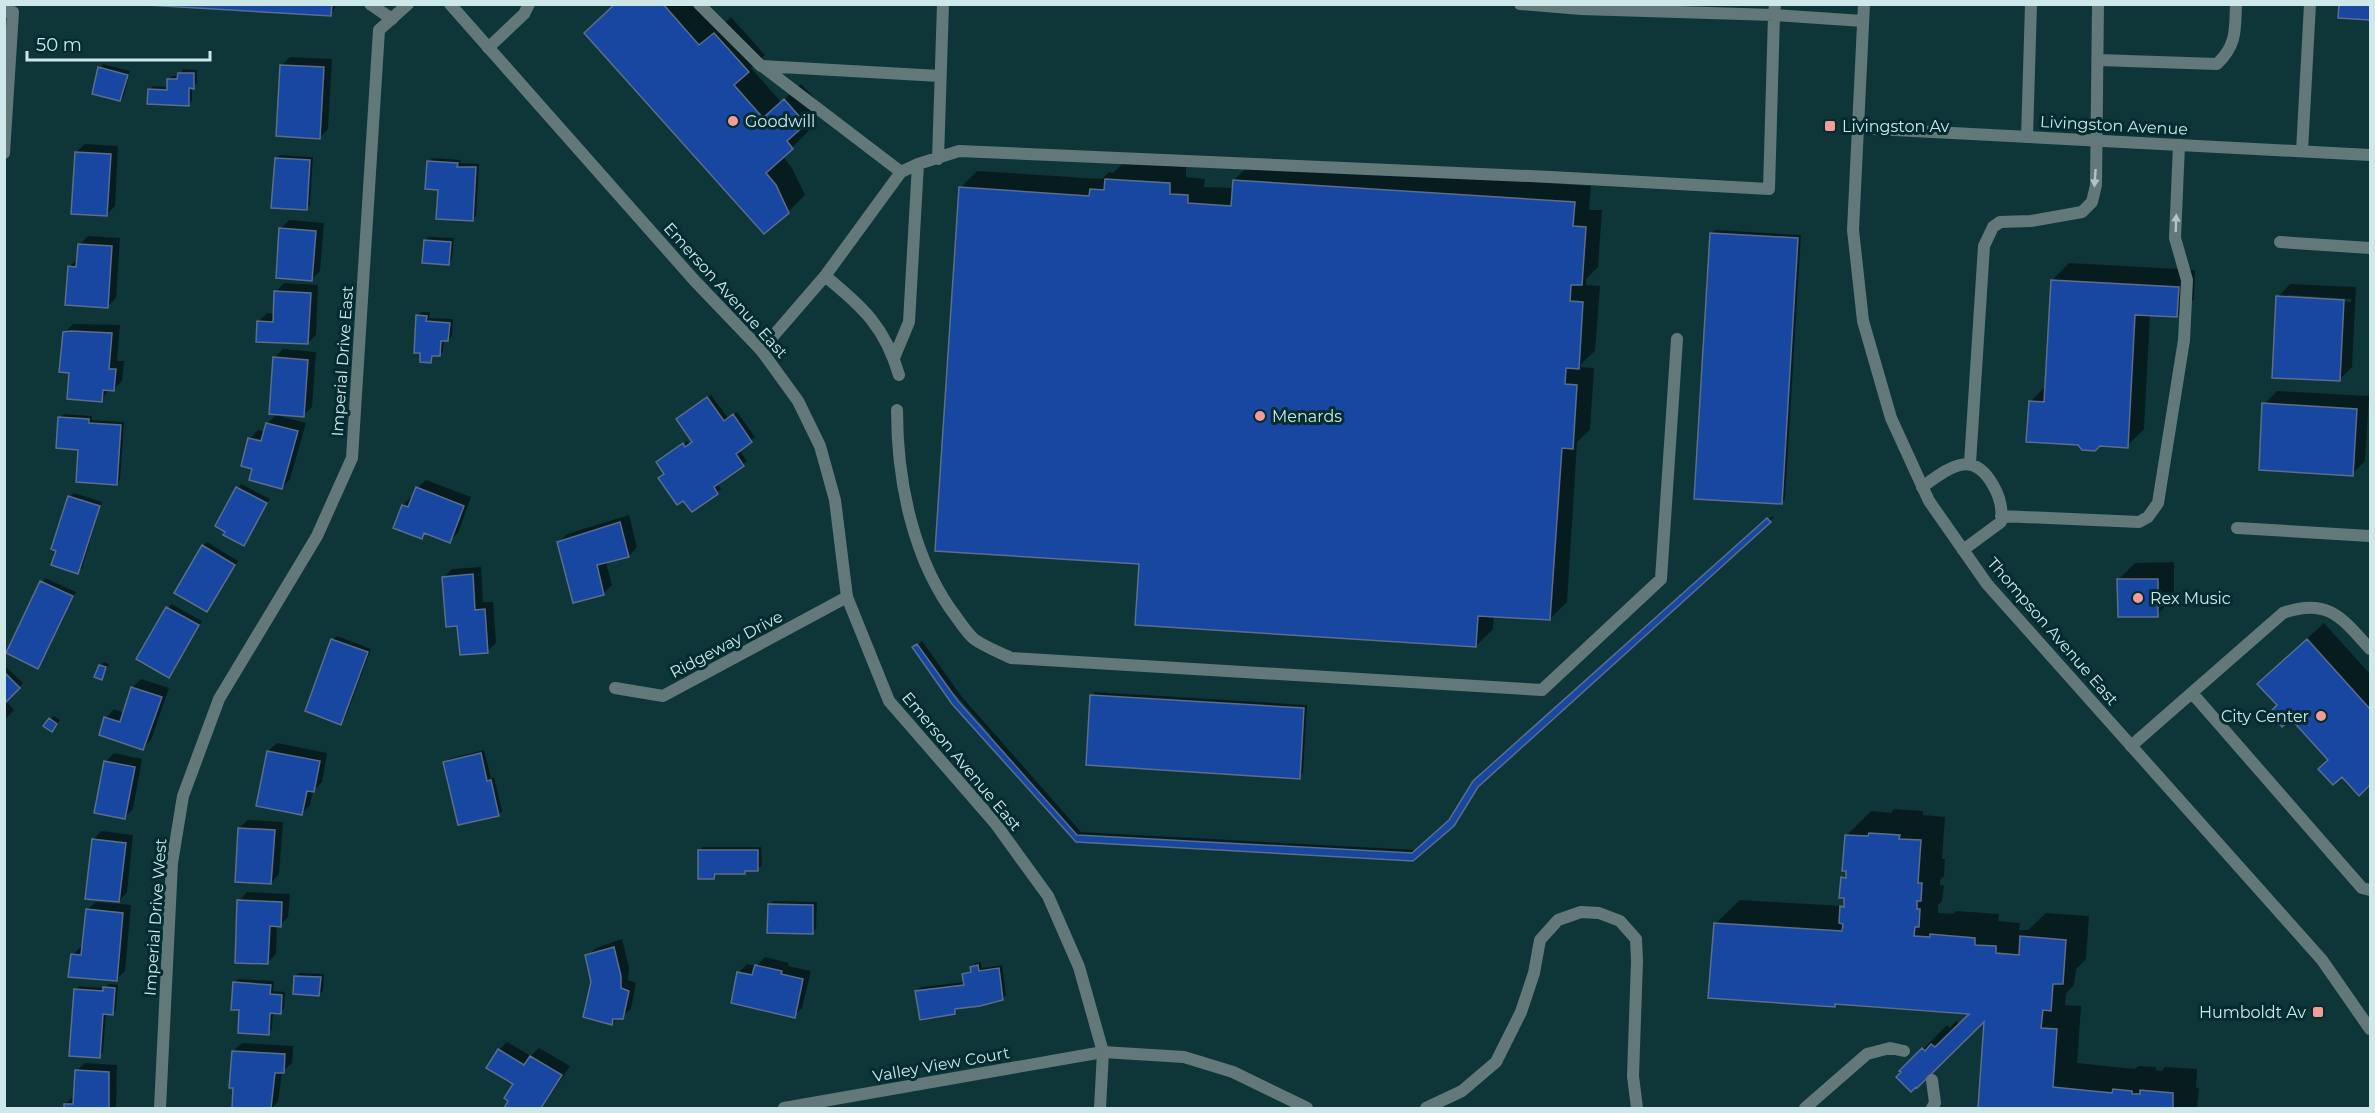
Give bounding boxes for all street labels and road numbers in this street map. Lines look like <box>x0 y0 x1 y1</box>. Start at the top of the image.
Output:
street label: Livingston Avenue <box>2040 112 2188 139</box>
street label: Emerson Avenue East <box>660 219 792 362</box>
street label: Imperial Drive East <box>328 284 357 437</box>
street label: Thompson Avenue East <box>1983 554 2122 709</box>
street label: Ridgeway Drive <box>667 607 786 682</box>
street label: Emerson Avenue East <box>898 688 1026 835</box>
street label: Imperial Drive West <box>141 837 171 996</box>
street label: Valley View Court <box>871 1043 1011 1086</box>

